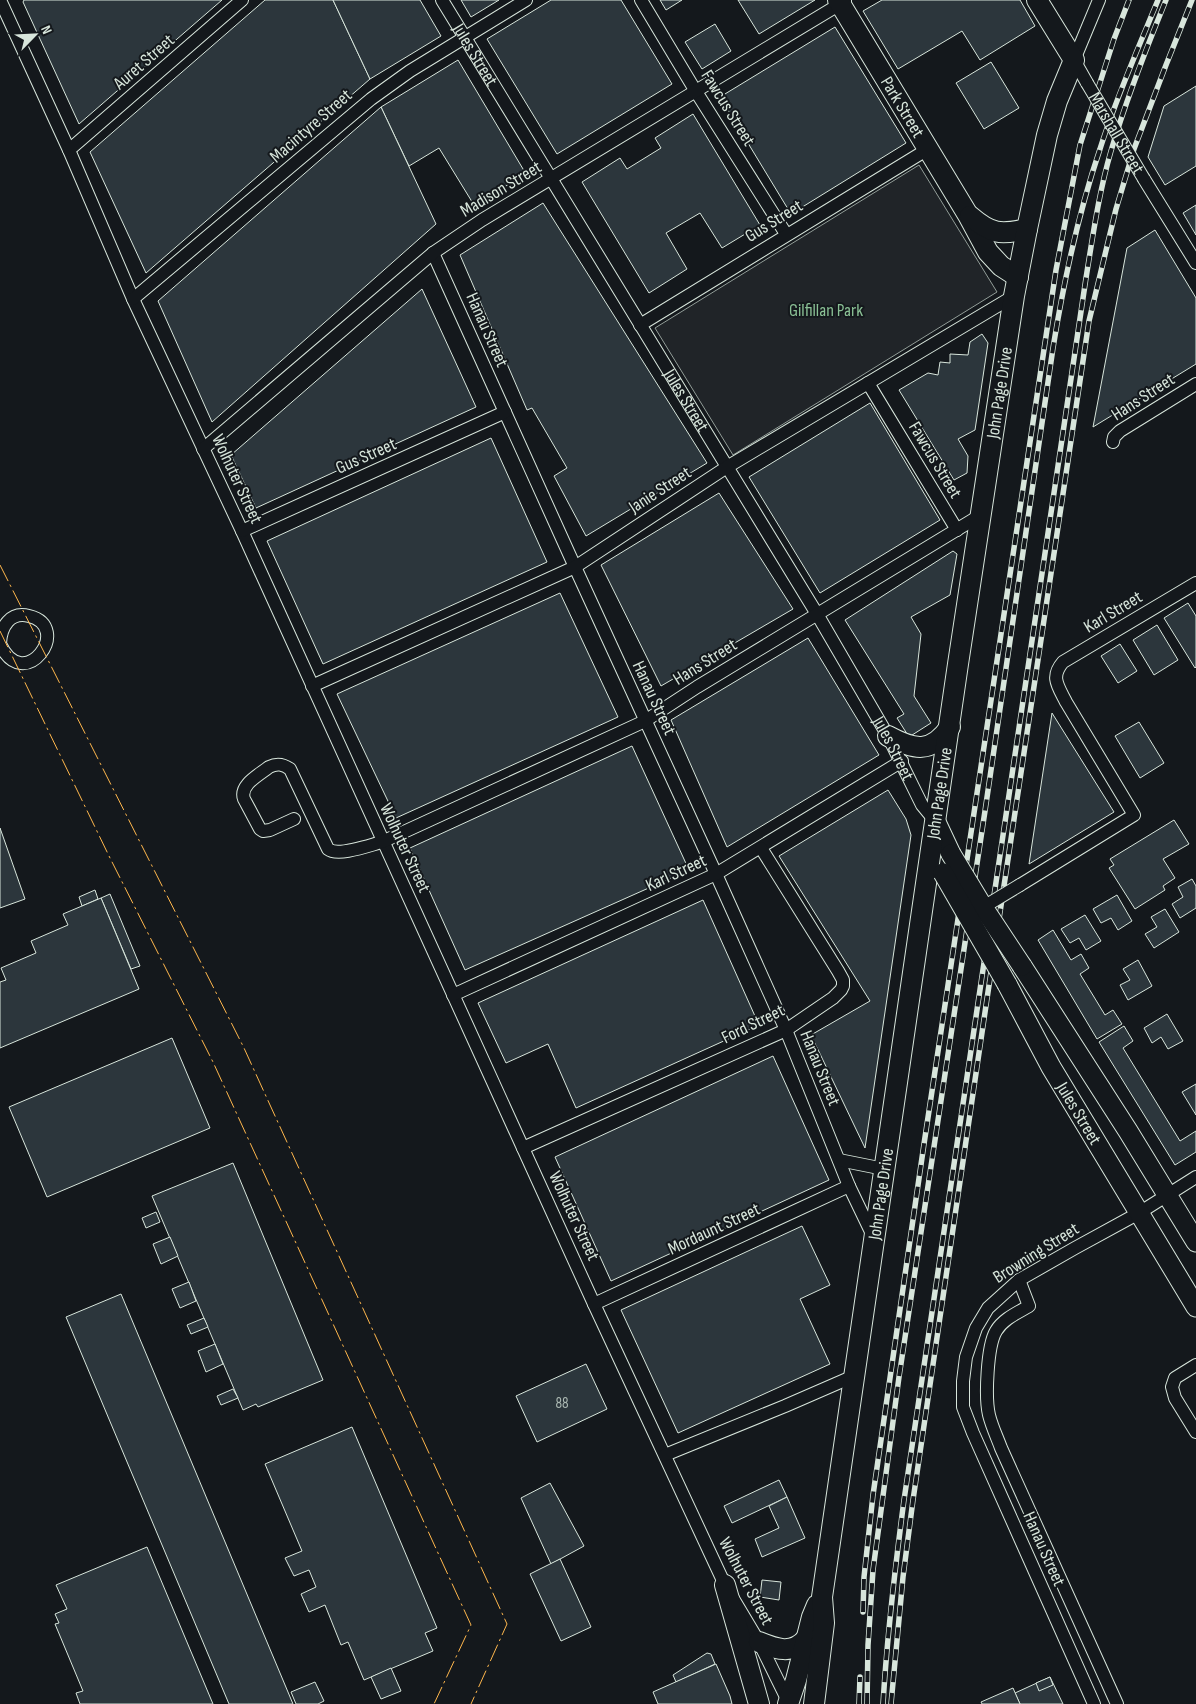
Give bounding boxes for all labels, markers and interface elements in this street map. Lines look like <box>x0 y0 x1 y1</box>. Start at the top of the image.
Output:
north arrow <box>10 10 60 60</box>
street label: Jules Street <box>448 19 503 90</box>
text: N <box>37 23 56 37</box>
street label: Auret Street <box>109 30 179 95</box>
street label: Fawcus Street <box>696 66 760 150</box>
street label: Park Street <box>876 73 929 142</box>
street label: Macintyre Street <box>266 84 357 167</box>
street label: Marshall Street <box>1084 88 1149 178</box>
street label: Madison Street <box>457 156 546 221</box>
street label: Gus Street <box>741 195 807 247</box>
street label: Hanau Street <box>461 290 513 371</box>
park label: Gilfillan Park <box>789 300 863 321</box>
street label: John Page Drive <box>982 345 1017 441</box>
street label: Jules Street <box>659 364 714 436</box>
street label: Hans Street <box>1107 369 1179 425</box>
street label: Fawcus Street <box>904 418 966 502</box>
street label: Wolhuter Street <box>207 431 267 527</box>
street label: Gus Street <box>333 433 400 479</box>
street label: Janie Street <box>624 462 695 518</box>
street label: Karl Street <box>1080 586 1146 638</box>
street label: Hans Street <box>669 634 741 690</box>
street label: Hanau Street <box>628 658 680 739</box>
street label: Jules Street <box>868 712 919 784</box>
street label: John Page Drive <box>922 746 956 841</box>
street label: Wolhuter Street <box>375 800 435 896</box>
street label: Karl Street <box>642 850 710 896</box>
street label: Ford Street <box>718 1000 788 1048</box>
street label: Hanau Street <box>795 1027 845 1109</box>
street label: Jules Street <box>1052 1077 1106 1149</box>
street label: John Page Drive <box>864 1147 898 1242</box>
street label: Wolhuter Street <box>544 1168 604 1264</box>
street label: Mordaunt Street <box>665 1198 764 1259</box>
street label: Browning Street <box>989 1218 1083 1288</box>
house number: 88 <box>555 1394 569 1413</box>
street label: Hanau Street <box>1018 1509 1070 1590</box>
street label: Wolhuter Street <box>714 1534 778 1629</box>

